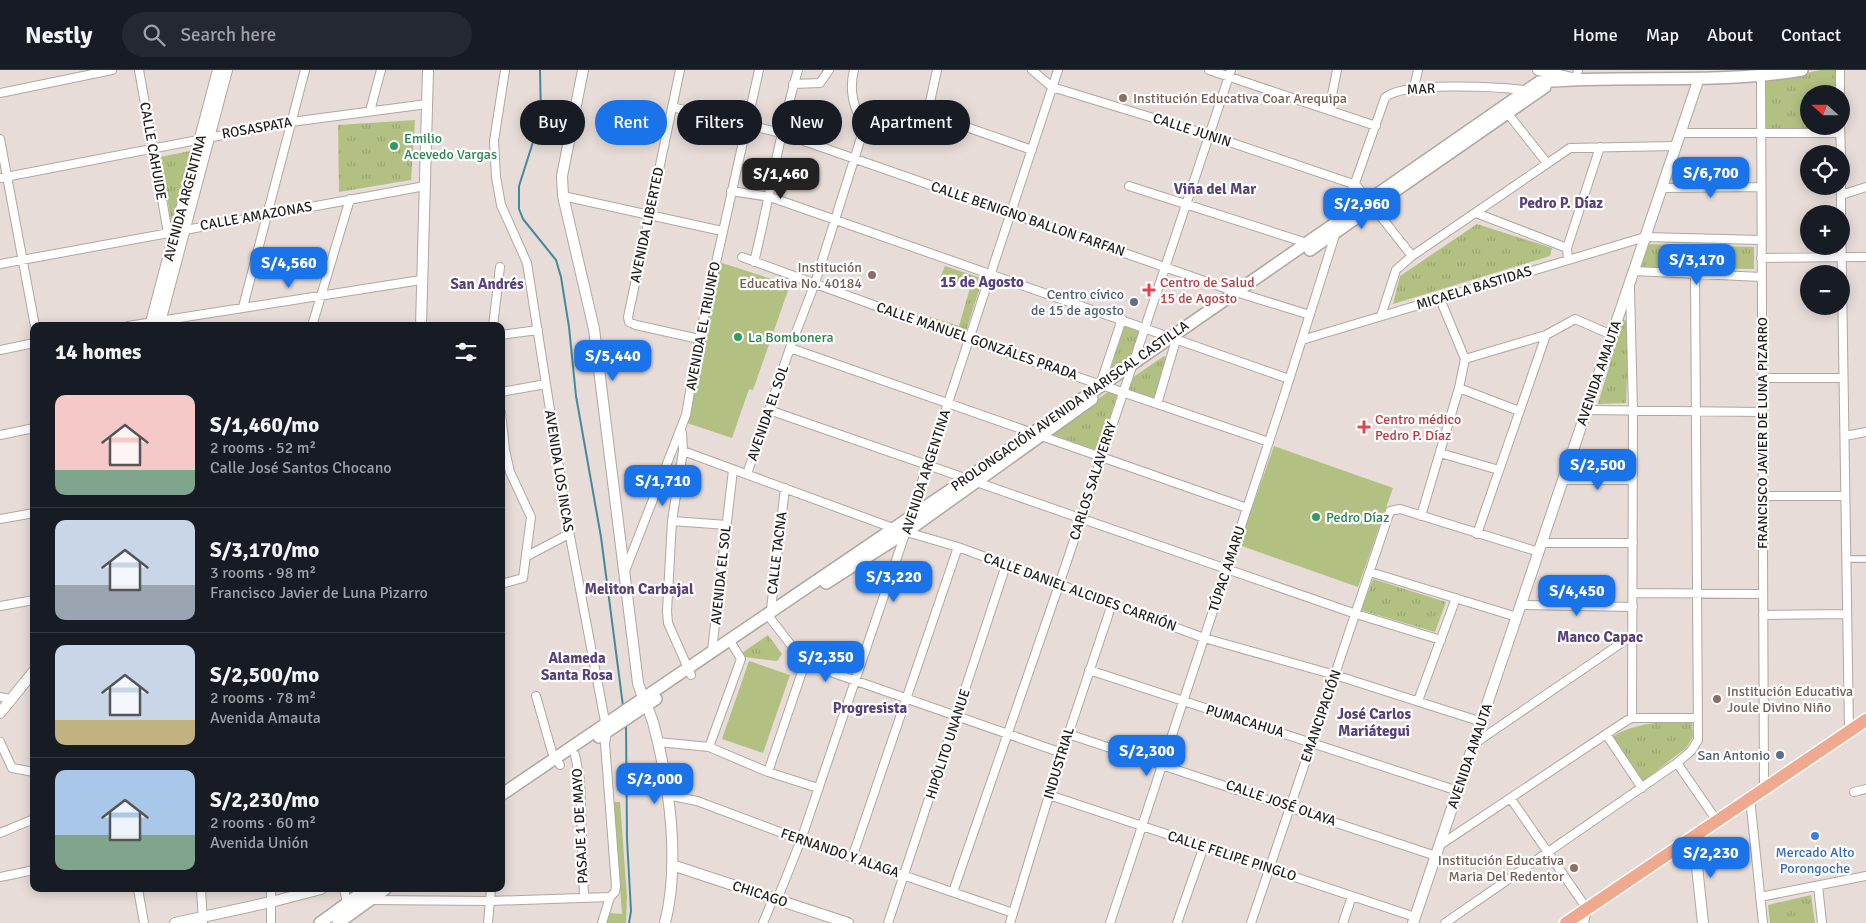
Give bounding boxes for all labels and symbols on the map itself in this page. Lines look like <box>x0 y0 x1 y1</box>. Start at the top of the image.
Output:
street label: MAR <box>1406 80 1436 98</box>
north arrow <box>1800 85 1850 135</box>
place label: Institución Educativa Coar Arequipa <box>1133 90 1347 107</box>
marker: Institución Educativa Coar Arequipa <box>1117 92 1129 104</box>
street label: CALLE CAHUIDE <box>136 101 170 201</box>
street label: CALLE JUNIN <box>1151 109 1233 151</box>
street label: ROSASPATA <box>221 113 294 143</box>
place label: Emilio Acevedo Vargas <box>404 130 497 163</box>
street label: AVENIDA ARGENTINA <box>160 132 210 263</box>
marker: Emilio Acevedo Vargas <box>388 140 400 152</box>
pin: S/6,700 <box>1665 156 1757 199</box>
pin: S/1,460 <box>735 158 827 200</box>
street label: AVENIDA LIBERTED <box>626 166 668 284</box>
street label: CALLE BENIGNO BALLON FARFAN <box>929 178 1127 260</box>
district label: Viña del Mar <box>1174 180 1256 198</box>
pin: S/2,960 <box>1316 188 1408 230</box>
district label: Pedro P. Díaz <box>1519 194 1603 212</box>
street label: CALLE AMAZONAS <box>199 198 314 234</box>
pin: S/3,170 <box>1651 244 1743 286</box>
pin: S/4,560 <box>243 246 335 289</box>
place label: Institución Educativa No. 40184 <box>739 259 862 292</box>
street label: AVENIDA EL TRIUNFO <box>682 260 724 392</box>
street label: MICAELA BASTIDAS <box>1414 262 1534 314</box>
marker: Institución Educativa No. 40184 <box>866 269 878 281</box>
district label: 15 de Agosto <box>940 273 1024 291</box>
place label: Centro de Salud 15 de Agosto <box>1160 274 1255 307</box>
district label: San Andrés <box>450 275 524 293</box>
marker: Centro de Salud 15 de Agosto <box>1142 283 1156 297</box>
place label: Centro cívico de 15 de agosto <box>1031 286 1124 319</box>
marker: Centro cívico de 15 de agosto <box>1128 296 1140 308</box>
street label: CALLE MANUEL GONZÁLES PRADA <box>874 298 1080 384</box>
street label: PROLONGACIÓN AVENIDA MARISCAL CASTILLA <box>948 317 1193 495</box>
street label: FRANCISCO JAVIER DE LUNA PIZARRO <box>1754 317 1771 549</box>
street label: AVENIDA AMAUTA <box>1573 318 1625 428</box>
place label: La Bombonera <box>748 329 834 346</box>
marker: La Bombonera <box>732 331 744 343</box>
pin: S/5,440 <box>567 340 659 382</box>
street label: AVENIDA EL SOL <box>744 363 792 463</box>
street label: AVENIDA ARGENTINA <box>898 407 954 537</box>
street label: AVENIDA LOS INCAS <box>541 409 577 533</box>
place label: Centro médico Pedro P. Díaz <box>1375 411 1461 444</box>
street label: CARLOS SALAVERRY <box>1066 420 1120 542</box>
marker: Centro médico Pedro P. Díaz <box>1357 420 1371 434</box>
pin: S/2,500 <box>1552 448 1644 491</box>
pin: S/1,710 <box>617 464 709 507</box>
place label: Pedro Díaz <box>1326 509 1389 526</box>
street label: CALLE TACNA <box>763 510 791 595</box>
marker: Pedro Díaz <box>1310 511 1322 523</box>
street label: AVENIDA EL SOL <box>707 524 735 626</box>
street label: TÚPAC AMARU <box>1205 524 1249 614</box>
street label: CALLE DANIEL ALCIDES CARRIÓN <box>981 549 1179 635</box>
pin: S/3,220 <box>848 560 940 603</box>
pin: S/4,450 <box>1531 574 1623 617</box>
district label: Meliton Carbajal <box>584 580 694 598</box>
district label: Manco Capac <box>1557 628 1643 646</box>
pin: S/2,350 <box>780 640 872 683</box>
district label: Alameda Santa Rosa <box>541 649 613 684</box>
street label: EMANCIPACIÓN <box>1297 668 1345 764</box>
place label: Institución Educativa Joule Divino Niño <box>1727 683 1853 716</box>
street label: HIPÓLITO UNANUE <box>922 687 974 801</box>
marker: Institución Educativa Joule Divino Niño <box>1711 693 1723 705</box>
district label: Progresista <box>833 699 908 717</box>
street label: PUMACAHUA <box>1204 701 1287 741</box>
street label: AVENIDA AMAUTA <box>1444 701 1496 811</box>
district label: José Carlos Mariátegui <box>1337 705 1411 740</box>
street label: INDUSTRIAL <box>1040 725 1078 801</box>
pin: S/2,300 <box>1101 734 1193 777</box>
place label: San Antonio <box>1697 747 1770 764</box>
marker: San Antonio <box>1774 749 1786 761</box>
pin: S/2,000 <box>609 762 701 805</box>
street label: PASAJE 1 DE MAYO <box>568 768 592 884</box>
street label: CALLE JOSÉ OLAYA <box>1224 776 1339 830</box>
street label: FERNANDO Y ALAGA <box>778 825 902 881</box>
street label: CALLE FELIPE PINGLO <box>1165 827 1299 885</box>
marker: Mercado Alto Porongoche <box>1809 830 1821 842</box>
pin: S/2,230 <box>1665 836 1757 879</box>
place label: Mercado Alto Porongoche <box>1776 844 1854 877</box>
place label: Institución Educativa Maria Del Redentor <box>1438 852 1565 885</box>
marker: Institución Educativa Maria Del Redentor <box>1568 862 1580 874</box>
street label: CHICAGO <box>730 877 790 911</box>

